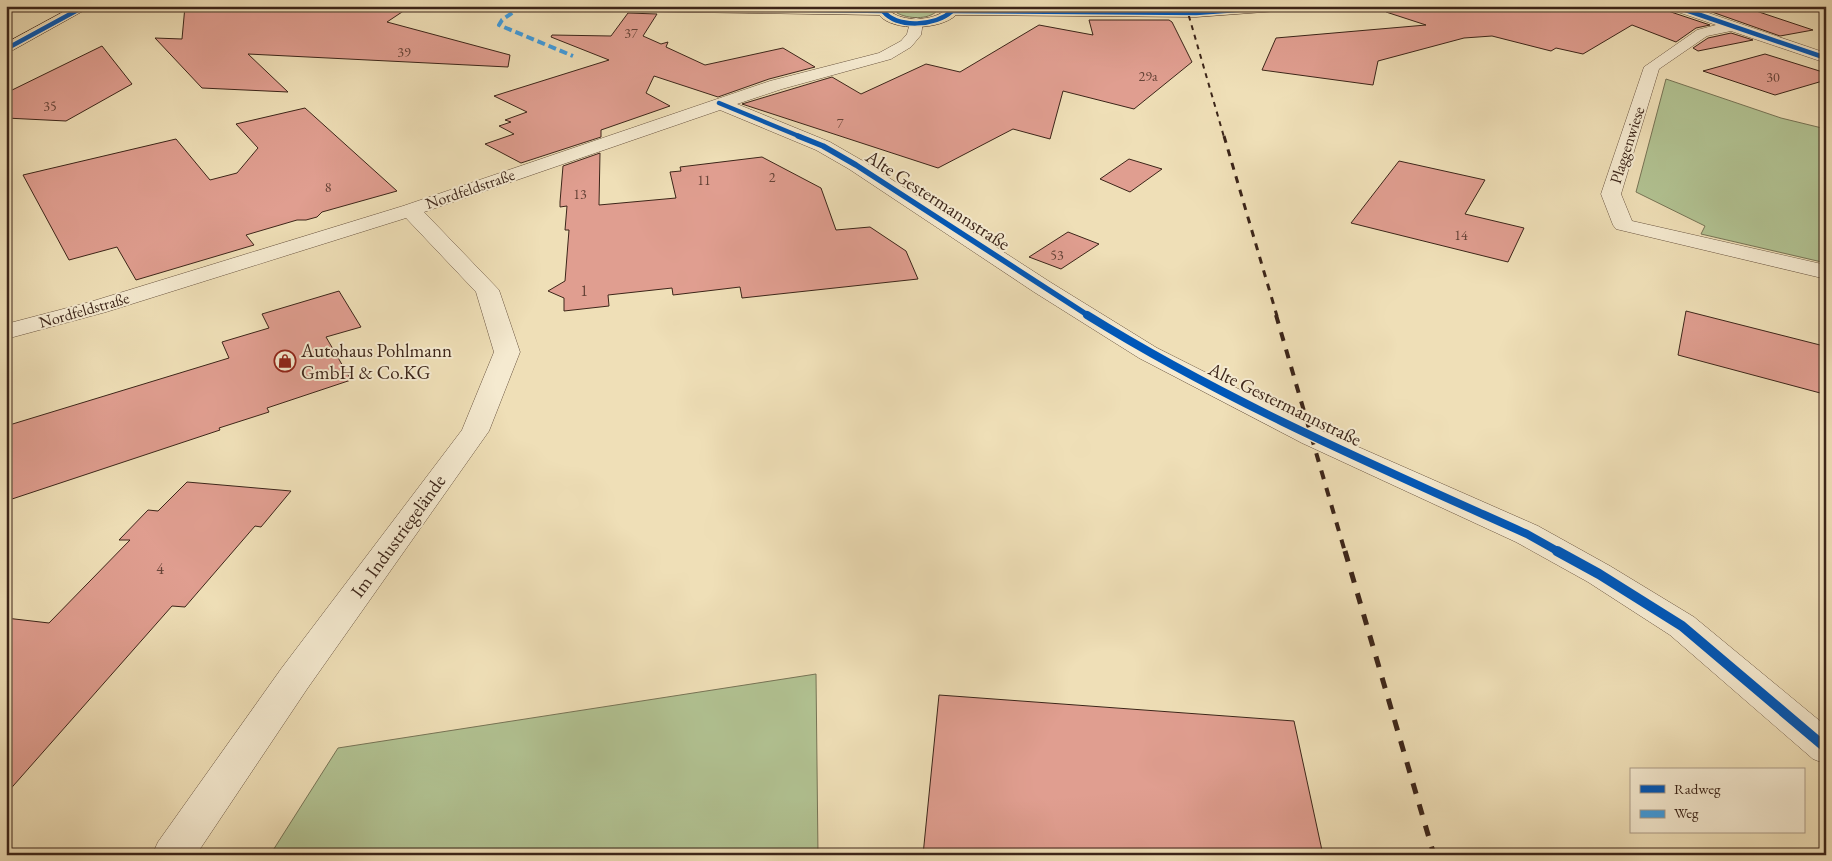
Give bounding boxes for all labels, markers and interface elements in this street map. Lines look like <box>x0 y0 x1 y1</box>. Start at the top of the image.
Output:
house number: 37 <box>624 24 638 42</box>
house number: 39 <box>397 43 411 61</box>
house number: 29a <box>1138 67 1158 85</box>
house number: 30 <box>1766 68 1780 86</box>
house number: 35 <box>43 97 57 115</box>
street label: Plaggenwiese <box>1605 104 1649 186</box>
house number: 7 <box>837 114 844 132</box>
street label: Alte Gestermannstraße <box>860 143 1015 256</box>
street label: Nordfeldstraße <box>423 164 517 214</box>
house number: 2 <box>769 168 776 186</box>
house number: 11 <box>697 171 711 189</box>
house number: 8 <box>325 178 332 196</box>
house number: 13 <box>573 185 587 203</box>
house number: 14 <box>1454 226 1468 244</box>
house number: 53 <box>1050 246 1064 264</box>
house number: 1 <box>580 280 588 301</box>
street label: Nordfeldstraße <box>36 287 132 333</box>
place label: Autohaus Pohlmann GmbH & Co.KG <box>300 338 452 385</box>
shop icon: Autohaus Pohlmann GmbH & Co.KG <box>273 349 297 373</box>
street label: Alte Gestermannstraße <box>1203 356 1366 452</box>
street label: Im Industriegelände <box>345 469 451 603</box>
house number: 4 <box>156 558 164 579</box>
legend <box>1630 768 1804 834</box>
text: Radweg <box>1674 779 1721 798</box>
text: Weg <box>1674 803 1699 822</box>

